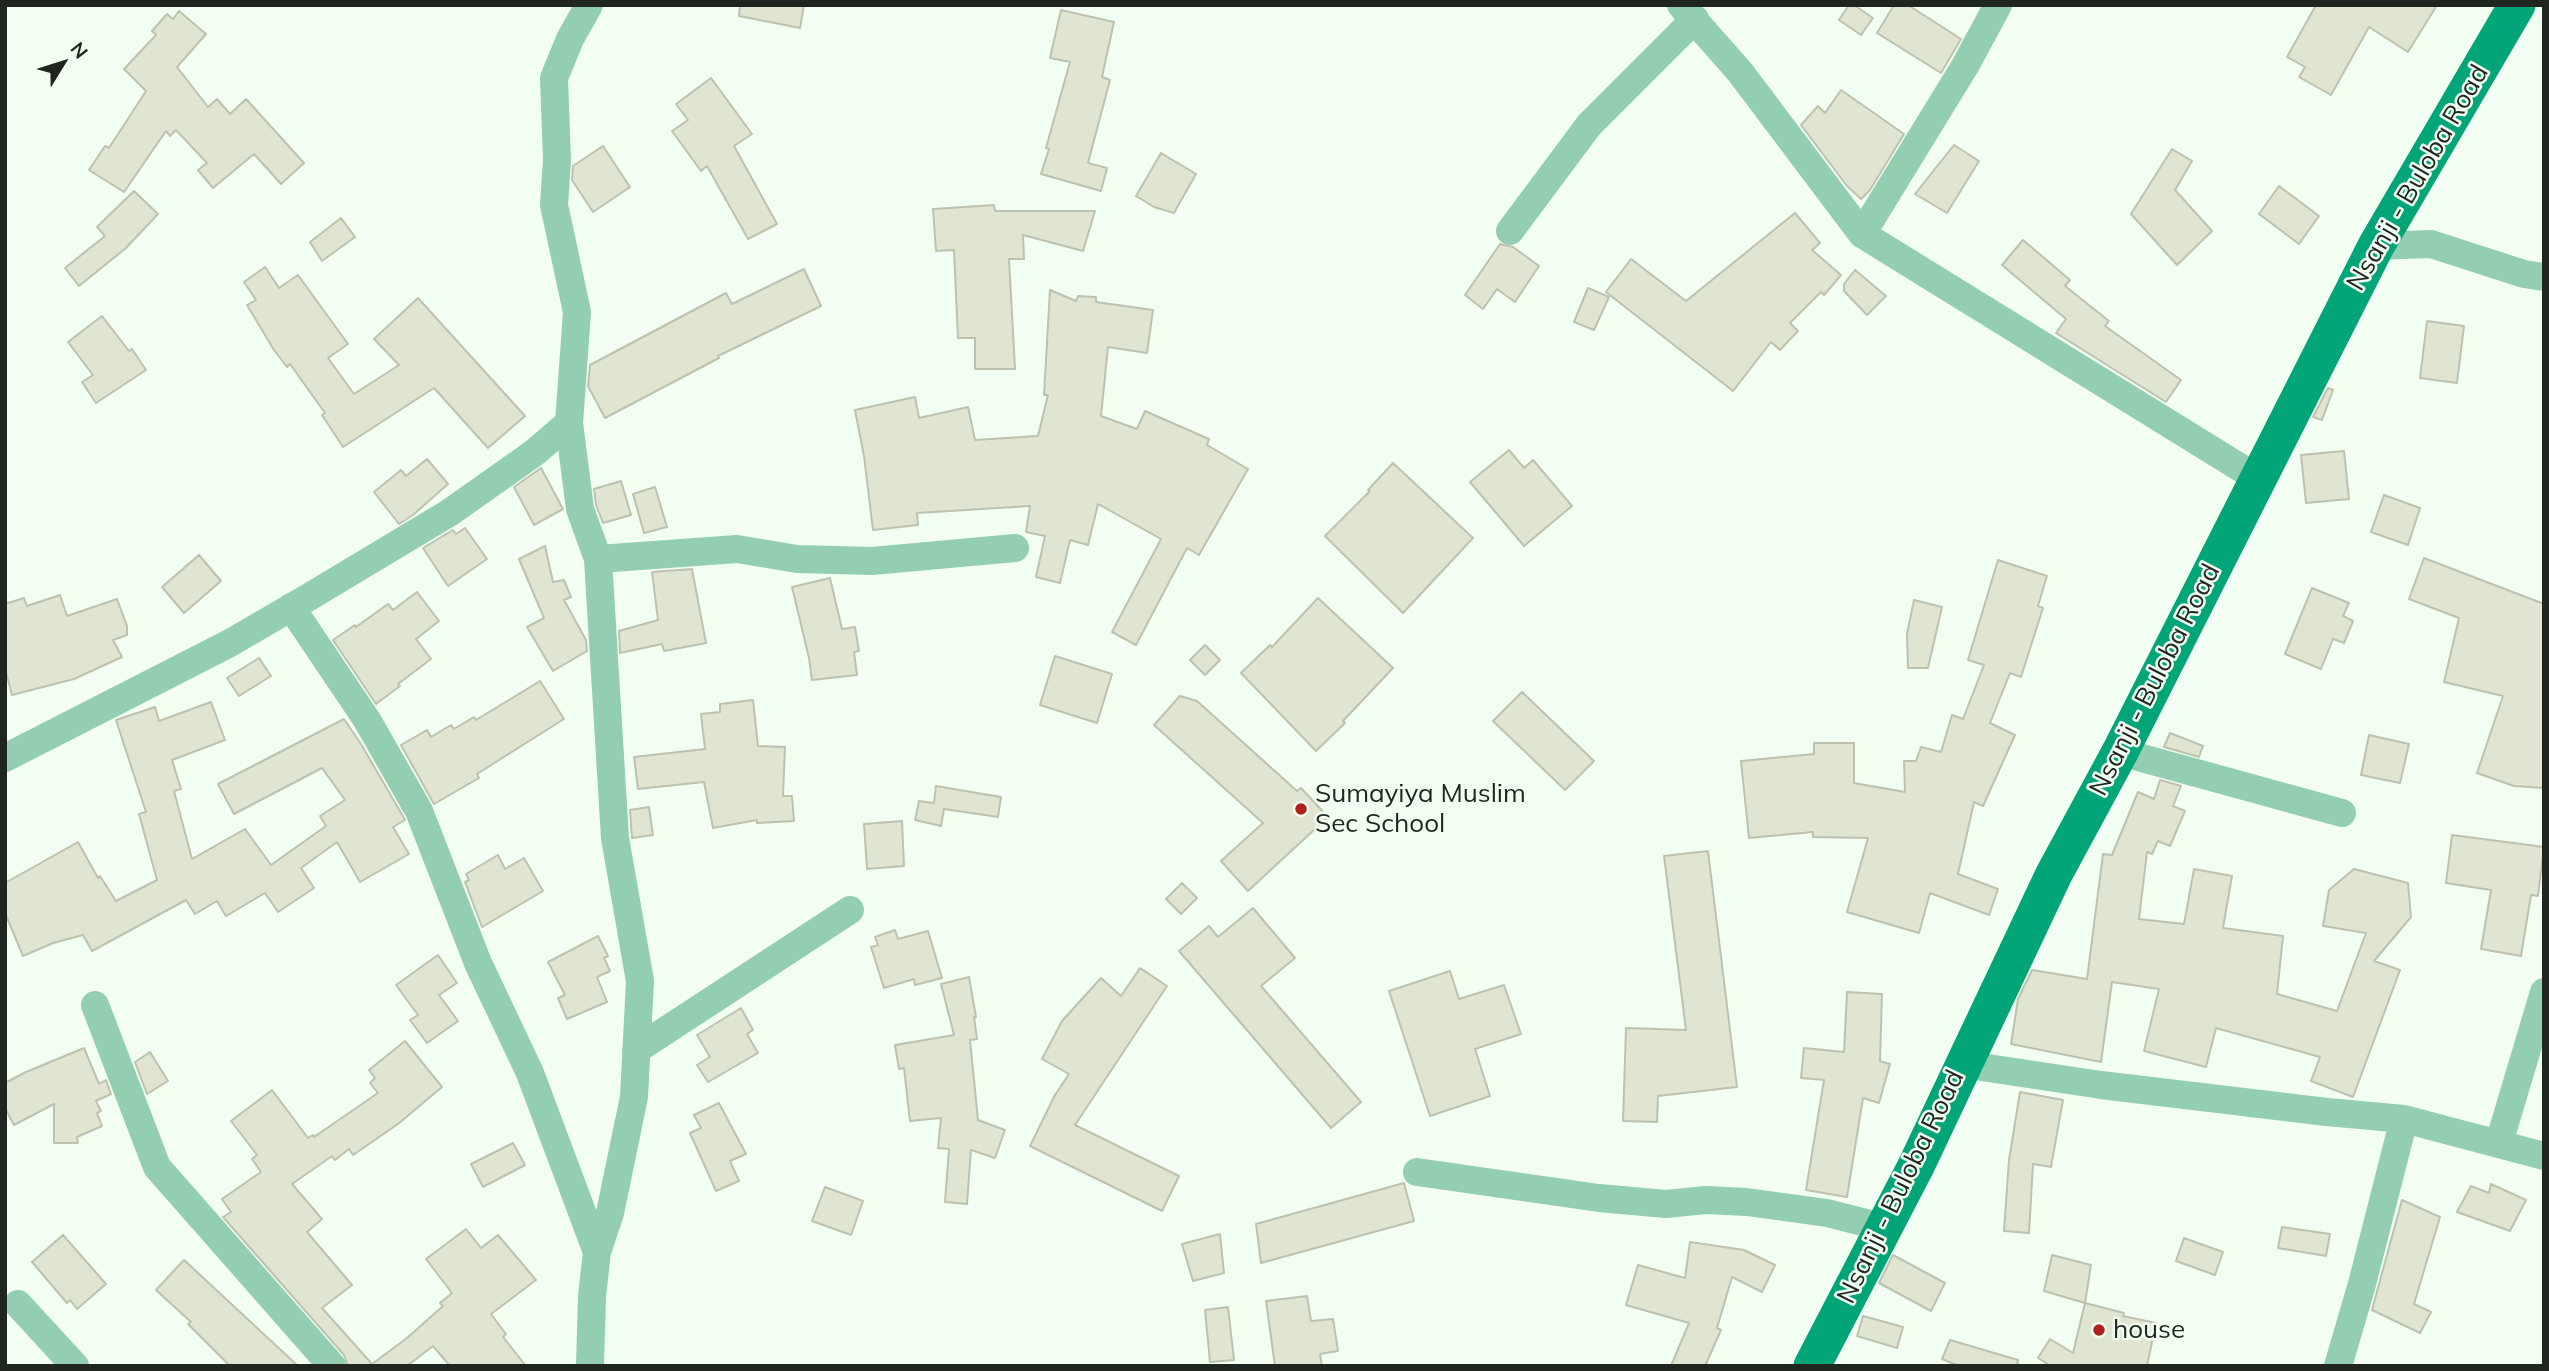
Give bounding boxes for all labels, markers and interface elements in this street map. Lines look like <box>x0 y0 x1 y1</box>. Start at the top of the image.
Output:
north arrow <box>28 28 98 98</box>
text: N <box>66 37 93 63</box>
street label: Nsanji - Buloba Road <box>2341 59 2495 297</box>
street label: Nsanji - Buloba Road <box>2083 559 2227 801</box>
place label: Sumayiya Muslim Sec School <box>1315 778 1526 840</box>
marker: Sumayiya Muslim Sec School <box>1293 801 1309 817</box>
street label: Nsanji - Buloba Road <box>1831 1065 1971 1309</box>
place label: house <box>2113 1314 2185 1346</box>
marker: house <box>2091 1322 2107 1338</box>

